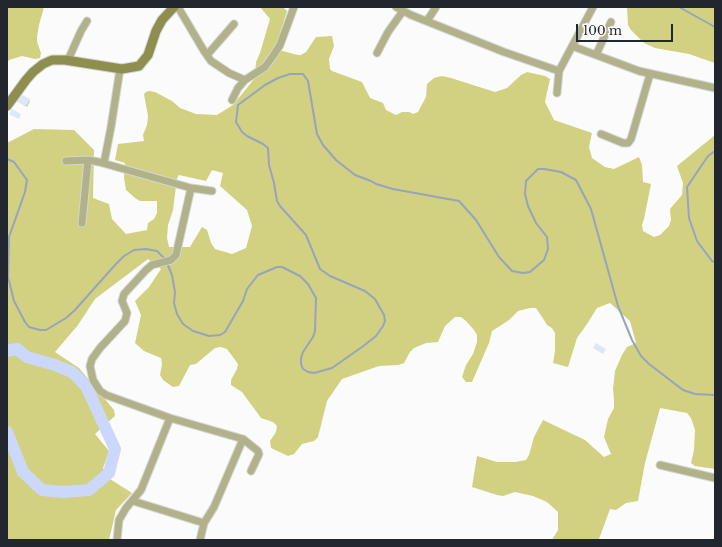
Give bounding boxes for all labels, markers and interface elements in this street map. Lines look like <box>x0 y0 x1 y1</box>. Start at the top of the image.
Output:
scale bar <box>578 16 675 42</box>
text: 100 m <box>583 23 622 38</box>

